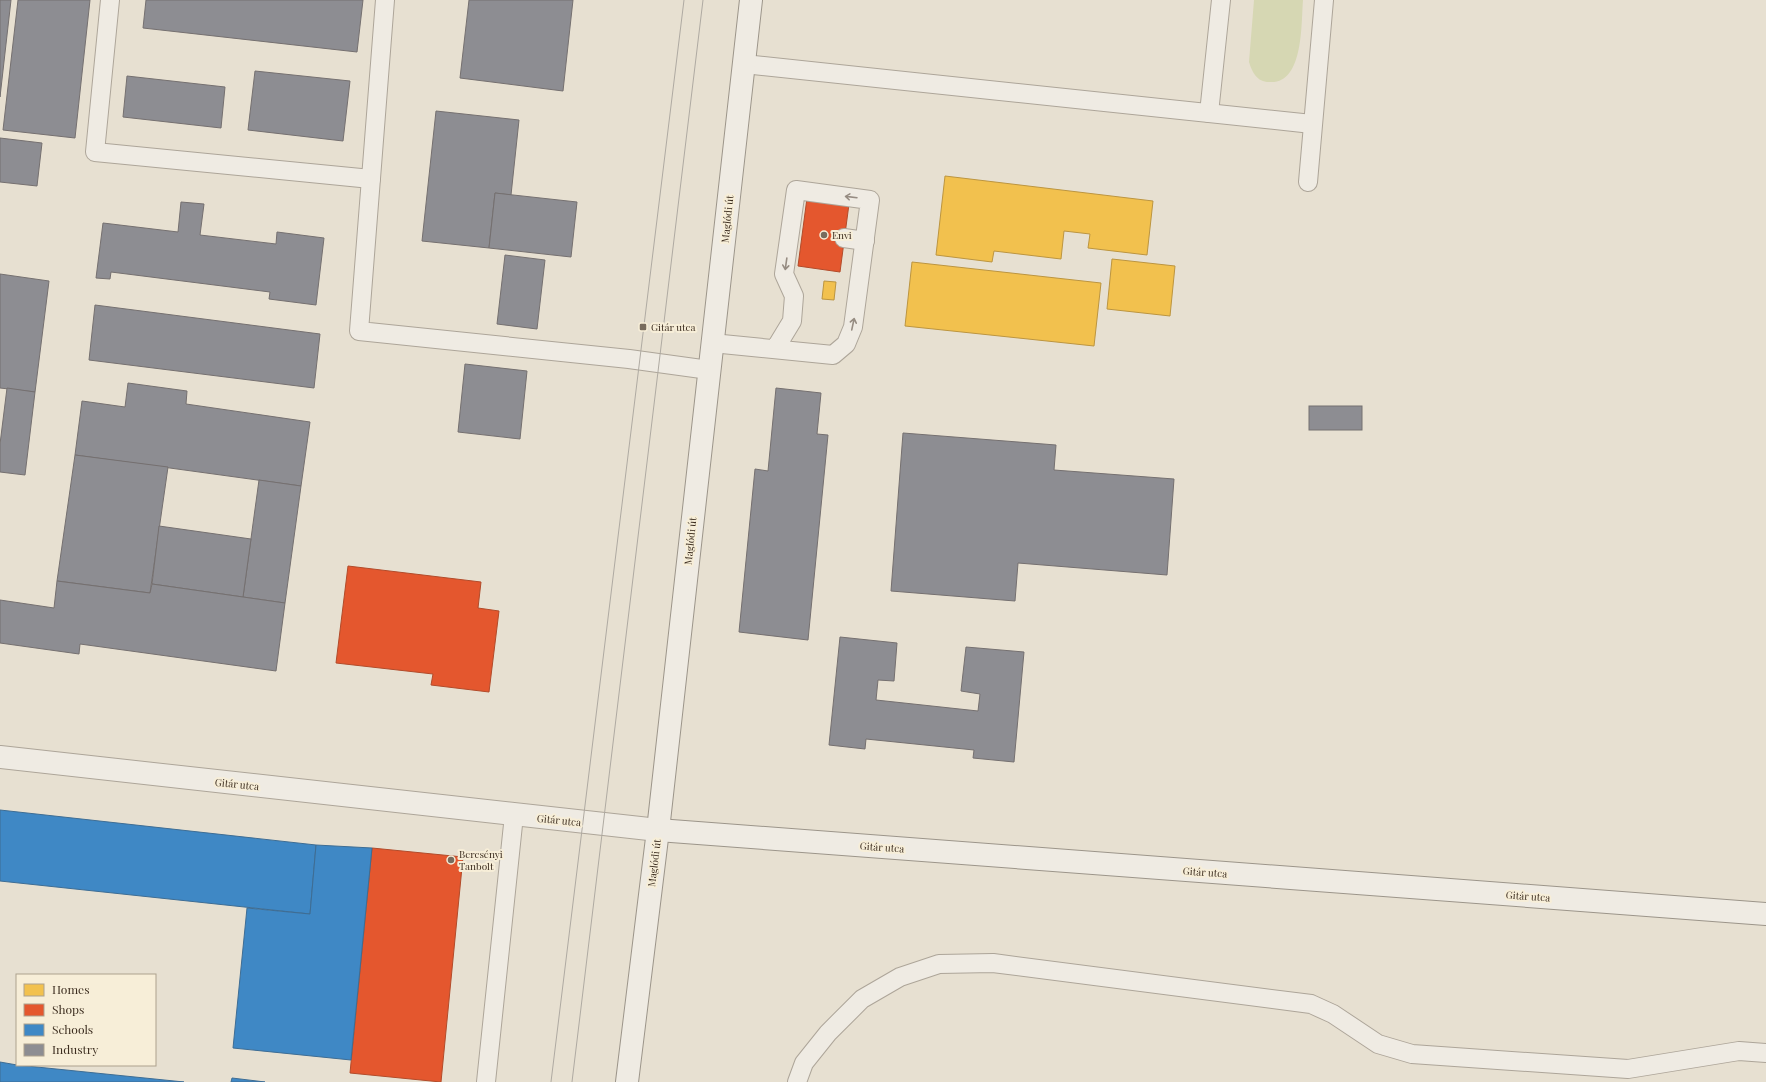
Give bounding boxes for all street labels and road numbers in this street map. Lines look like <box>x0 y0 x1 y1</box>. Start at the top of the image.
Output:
street label: Maglódi út <box>718 194 737 243</box>
street label: Maglódi út <box>681 516 700 565</box>
street label: Gitár utca <box>214 775 260 793</box>
street label: Gitár utca <box>536 811 582 829</box>
street label: Maglódi út <box>644 838 664 888</box>
street label: Gitár utca <box>859 838 905 856</box>
street label: Gitár utca <box>1182 863 1228 881</box>
street label: Gitár utca <box>1505 887 1551 905</box>

